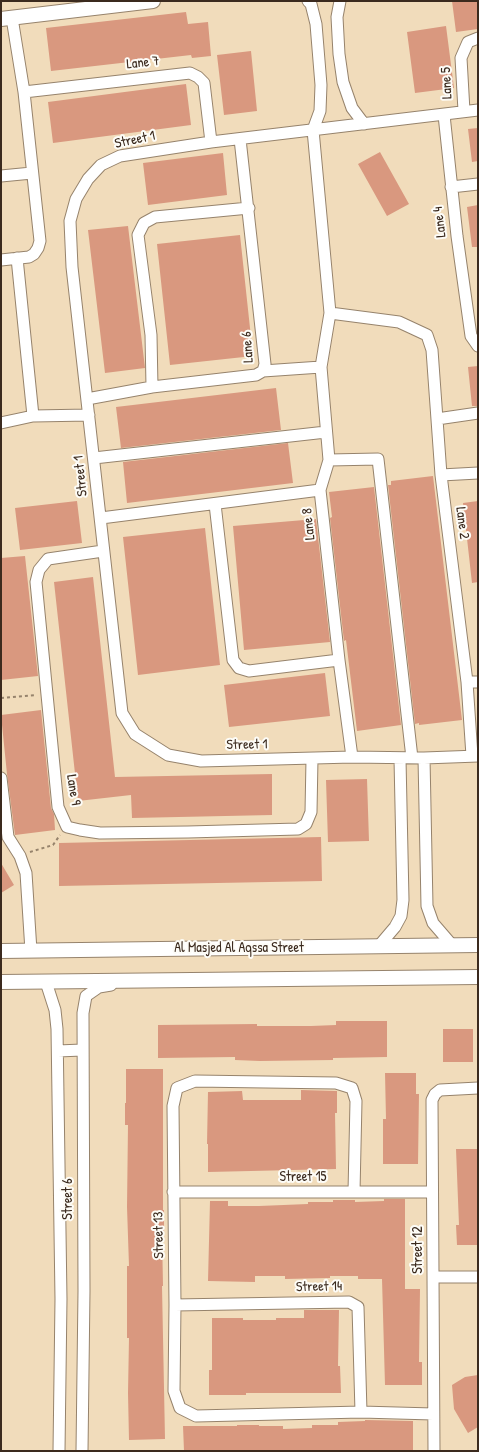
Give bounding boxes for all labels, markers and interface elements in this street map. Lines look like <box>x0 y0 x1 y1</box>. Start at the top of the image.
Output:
street label: Lane 7 <box>126 53 160 73</box>
street label: Lane 5 <box>438 67 456 99</box>
street label: Street 1 <box>113 128 157 152</box>
street label: Lane 4 <box>430 206 450 238</box>
street label: Lane 6 <box>239 331 257 363</box>
street label: Street 1 <box>71 455 91 497</box>
street label: Lane 2 <box>452 506 472 540</box>
street label: Lane 8 <box>299 507 319 541</box>
street label: Street 1 <box>226 736 268 754</box>
street label: Lane 9 <box>62 773 84 807</box>
street label: Al Masjed Al Aqssa Street <box>174 940 304 956</box>
street label: Street 15 <box>280 1169 326 1185</box>
street label: Street 6 <box>60 1178 76 1220</box>
street label: Street 13 <box>150 1211 168 1259</box>
street label: Street 12 <box>410 1226 426 1274</box>
street label: Street 14 <box>296 1278 342 1296</box>

